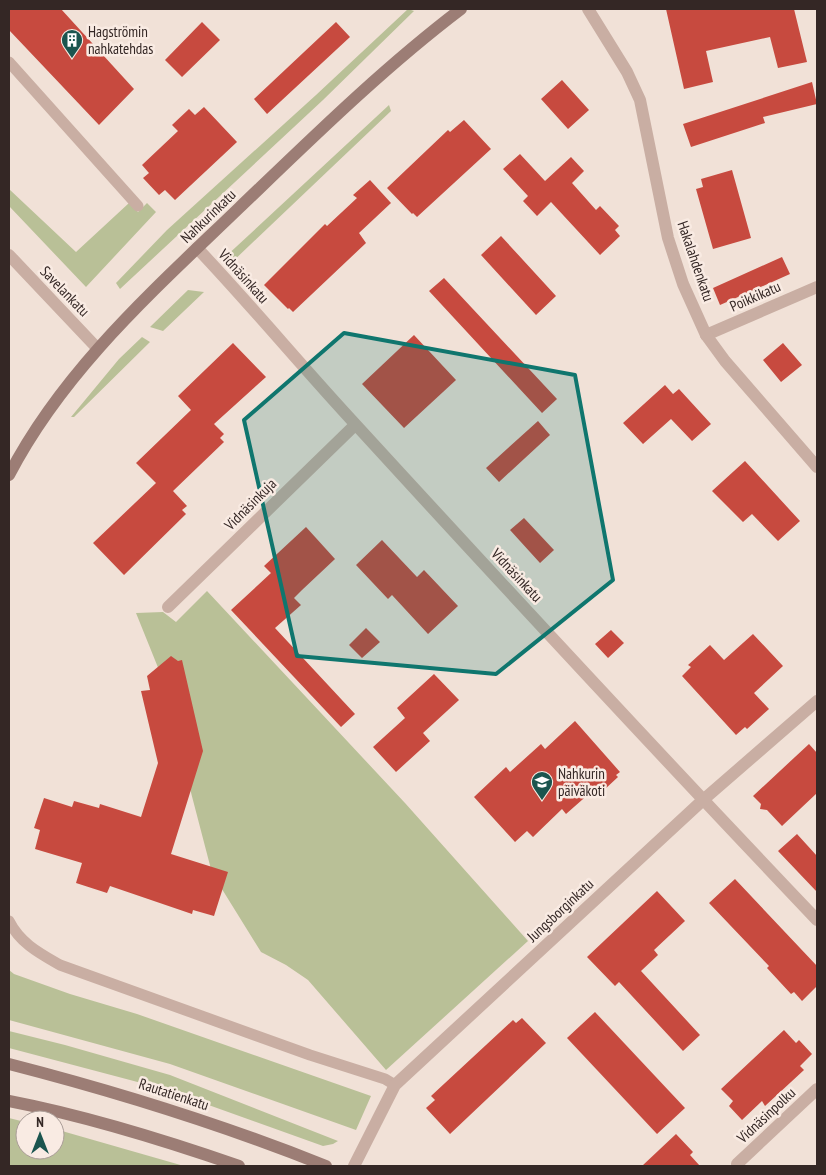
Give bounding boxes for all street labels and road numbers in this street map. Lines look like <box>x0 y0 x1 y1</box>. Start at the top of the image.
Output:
street label: Nahkurinkatu <box>176 185 240 247</box>
street label: Hakalahdenkatu <box>673 218 719 304</box>
street label: Vidnäsinkatu <box>214 244 273 307</box>
street label: Savelankatu <box>36 262 94 320</box>
street label: Poikkikatu <box>727 276 783 316</box>
street label: Vidnäsinkuja <box>219 474 280 535</box>
street label: Vidnäsinkatu <box>487 543 547 606</box>
street label: Jungsborginkatu <box>522 874 597 946</box>
street label: Rautatienkatu <box>137 1074 211 1114</box>
street label: Vidnäsinpolku <box>732 1083 799 1148</box>

